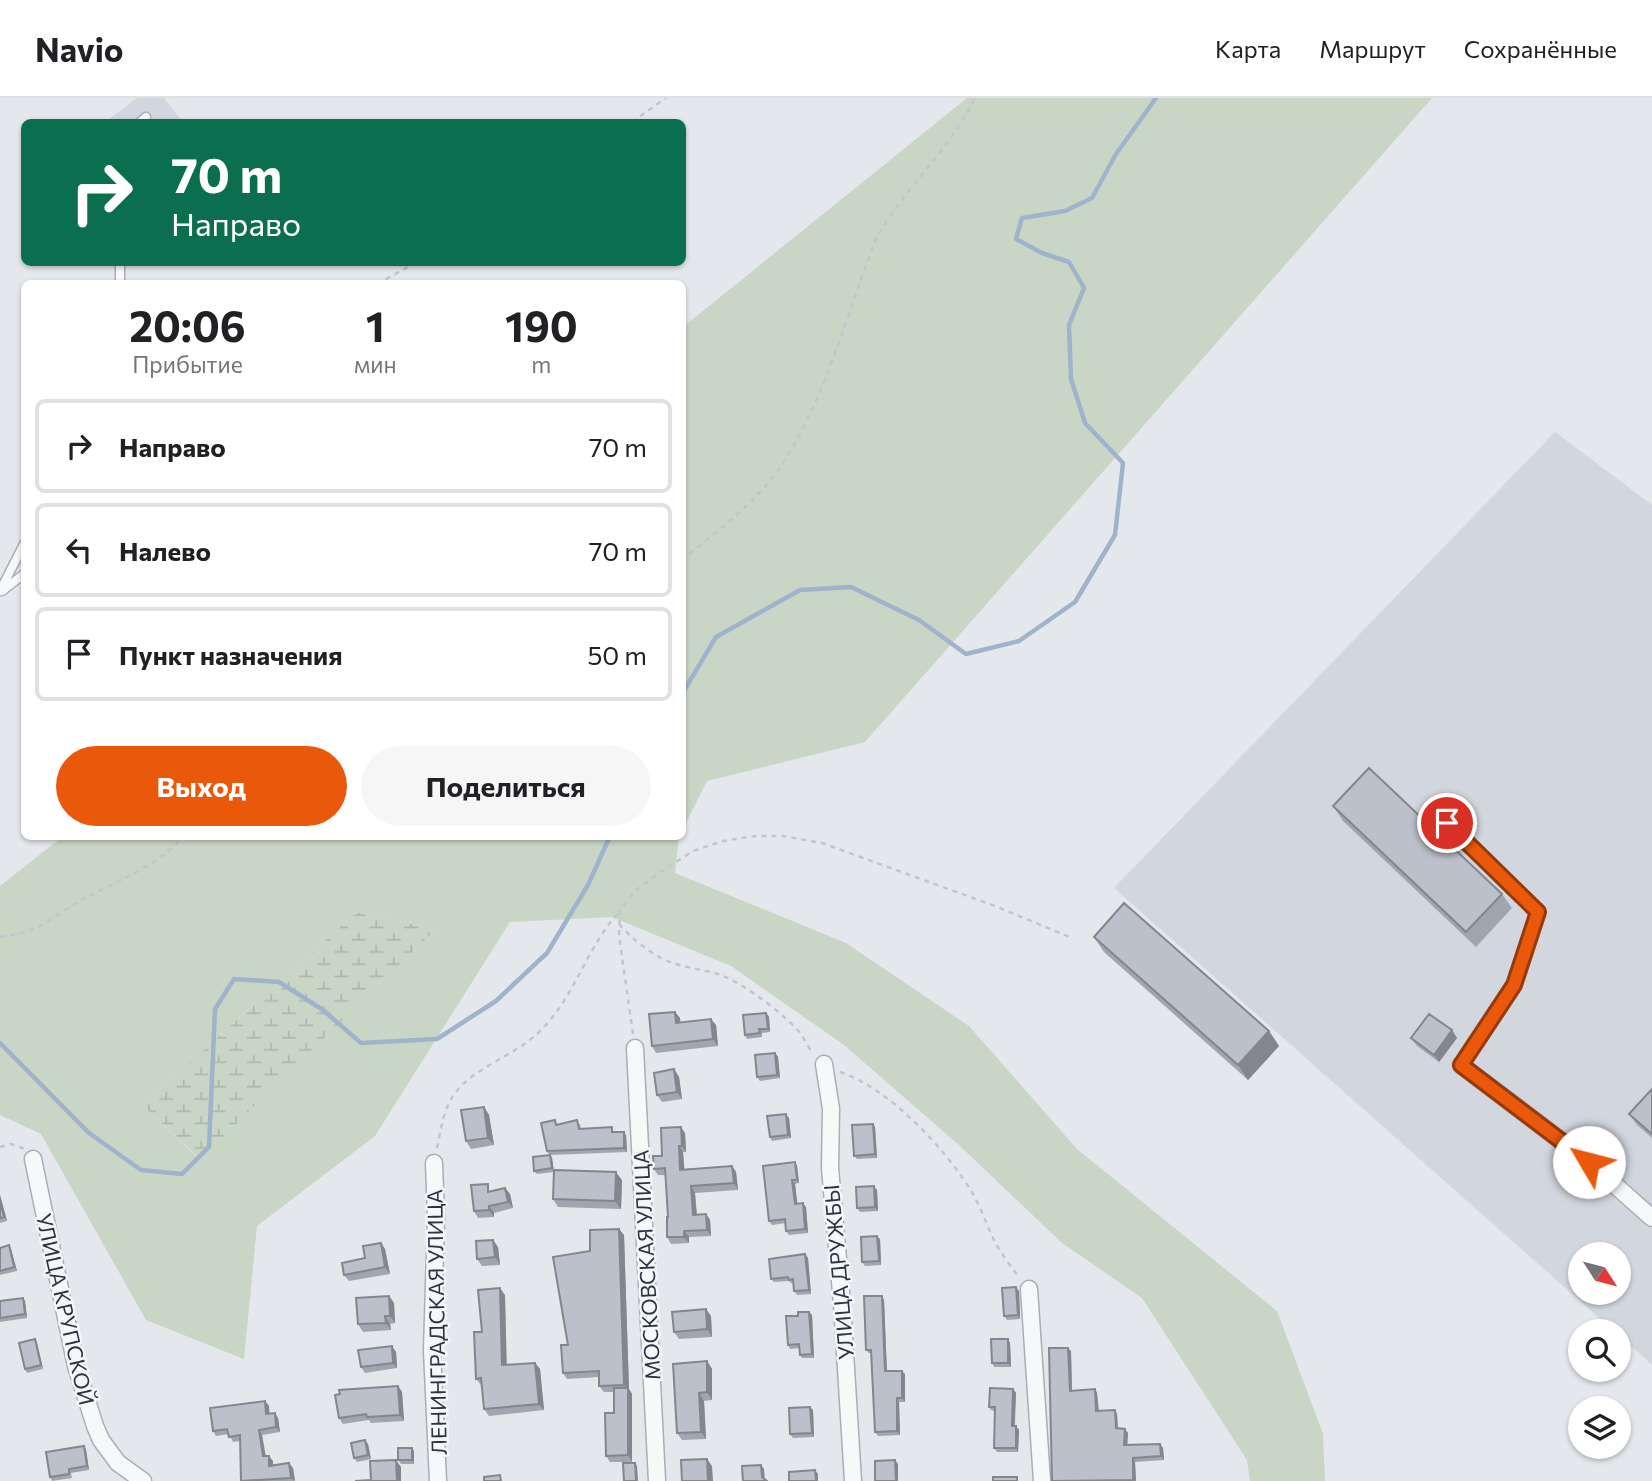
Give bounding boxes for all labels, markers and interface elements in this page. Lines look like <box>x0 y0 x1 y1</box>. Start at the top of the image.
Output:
text: Navio <box>35 28 124 69</box>
text: Карта <box>1215 34 1281 63</box>
text: Маршрут <box>1319 34 1426 63</box>
text: Сохранённые <box>1464 34 1617 63</box>
text: 70 m <box>171 143 282 203</box>
icon: right <box>56 147 147 238</box>
text: Направо <box>171 203 301 243</box>
text: 20:06 <box>129 299 246 351</box>
text: 1 <box>366 299 385 351</box>
text: 190 <box>505 299 578 351</box>
text: Прибытие <box>132 350 243 378</box>
text: мин <box>354 350 397 378</box>
text: m <box>531 350 551 378</box>
icon: right <box>60 427 98 465</box>
text: Направо <box>119 431 226 462</box>
text: 70 m <box>589 431 647 462</box>
icon: left <box>60 531 98 569</box>
text: Налево <box>119 535 211 566</box>
text: 70 m <box>589 535 647 566</box>
icon: arrive <box>60 635 98 673</box>
text: Пункт назначения <box>119 639 343 670</box>
text: 50 m <box>587 639 647 670</box>
button: Выход <box>56 746 347 826</box>
button: Поделиться <box>361 746 651 826</box>
pin <box>1417 793 1477 853</box>
icon: arrive <box>1428 804 1466 842</box>
position arrow <box>1552 1125 1626 1199</box>
street label: МОСКОВСКАЯ УЛИЦА <box>627 1149 665 1381</box>
street label: УЛИЦА ДРУЖБЫ <box>818 1183 858 1361</box>
street label: ЛЕНИНГРАДСКАЯ УЛИЦА <box>421 1189 451 1455</box>
street label: УЛИЦА КРУПСКОЙ <box>32 1211 100 1407</box>
north arrow <box>1568 1242 1631 1306</box>
map controls <box>1568 1242 1631 1459</box>
button: search <box>1568 1319 1631 1382</box>
button: layers <box>1568 1396 1631 1459</box>

